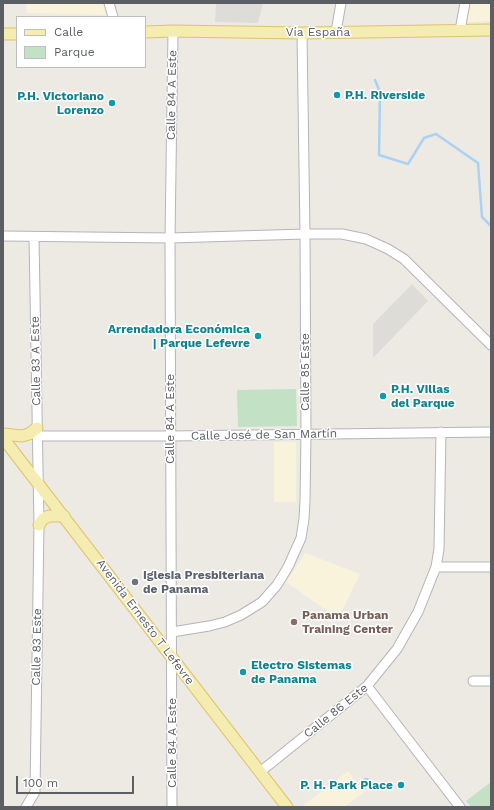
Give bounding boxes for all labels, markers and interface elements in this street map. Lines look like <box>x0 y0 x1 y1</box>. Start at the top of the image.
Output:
legend <box>16 16 146 68</box>
text: Calle <box>54 25 83 39</box>
street label: Vía España <box>286 25 350 39</box>
text: Parque <box>54 45 95 59</box>
street label: Calle 84 A Este <box>164 50 180 140</box>
place label: P.H. Riverside <box>345 88 425 102</box>
place label: P.H. Victoriano Lorenzo <box>17 89 104 117</box>
marker: P.H. Riverside <box>332 90 342 100</box>
marker: P.H. Victoriano Lorenzo <box>107 98 117 108</box>
street label: Calle 83 A Este <box>28 316 44 406</box>
place label: Arrendadora Económica | Parque Lefevre <box>108 322 250 350</box>
marker: Arrendadora Económica | Parque Lefevre <box>253 331 263 341</box>
street label: Calle 85 Este <box>298 333 312 411</box>
street label: Calle 84 A Este <box>163 374 177 464</box>
place label: P.H. Villas del Parque <box>391 382 455 410</box>
marker: P.H. Villas del Parque <box>378 391 388 401</box>
street label: Calle José de San Martín <box>191 427 337 443</box>
street label: Avenida Ernesto T Lefevre <box>93 556 197 688</box>
place label: Iglesia Presbiteriana de Panama <box>143 568 264 596</box>
marker: Iglesia Presbiteriana de Panama <box>130 577 140 587</box>
street label: Calle 83 Este <box>29 608 45 686</box>
place label: Panama Urban Training Center <box>302 608 393 636</box>
marker: Panama Urban Training Center <box>289 617 299 627</box>
place label: Electro Sistemas de Panama <box>251 658 352 686</box>
marker: Electro Sistemas de Panama <box>238 667 248 677</box>
street label: Calle 86 Este <box>301 681 371 741</box>
street label: Calle 84 A Este <box>165 698 179 788</box>
scale bar <box>18 768 136 794</box>
text: 100 m <box>23 776 58 790</box>
place label: P. H. Park Place <box>300 778 393 792</box>
marker: P. H. Park Place <box>396 780 406 790</box>

